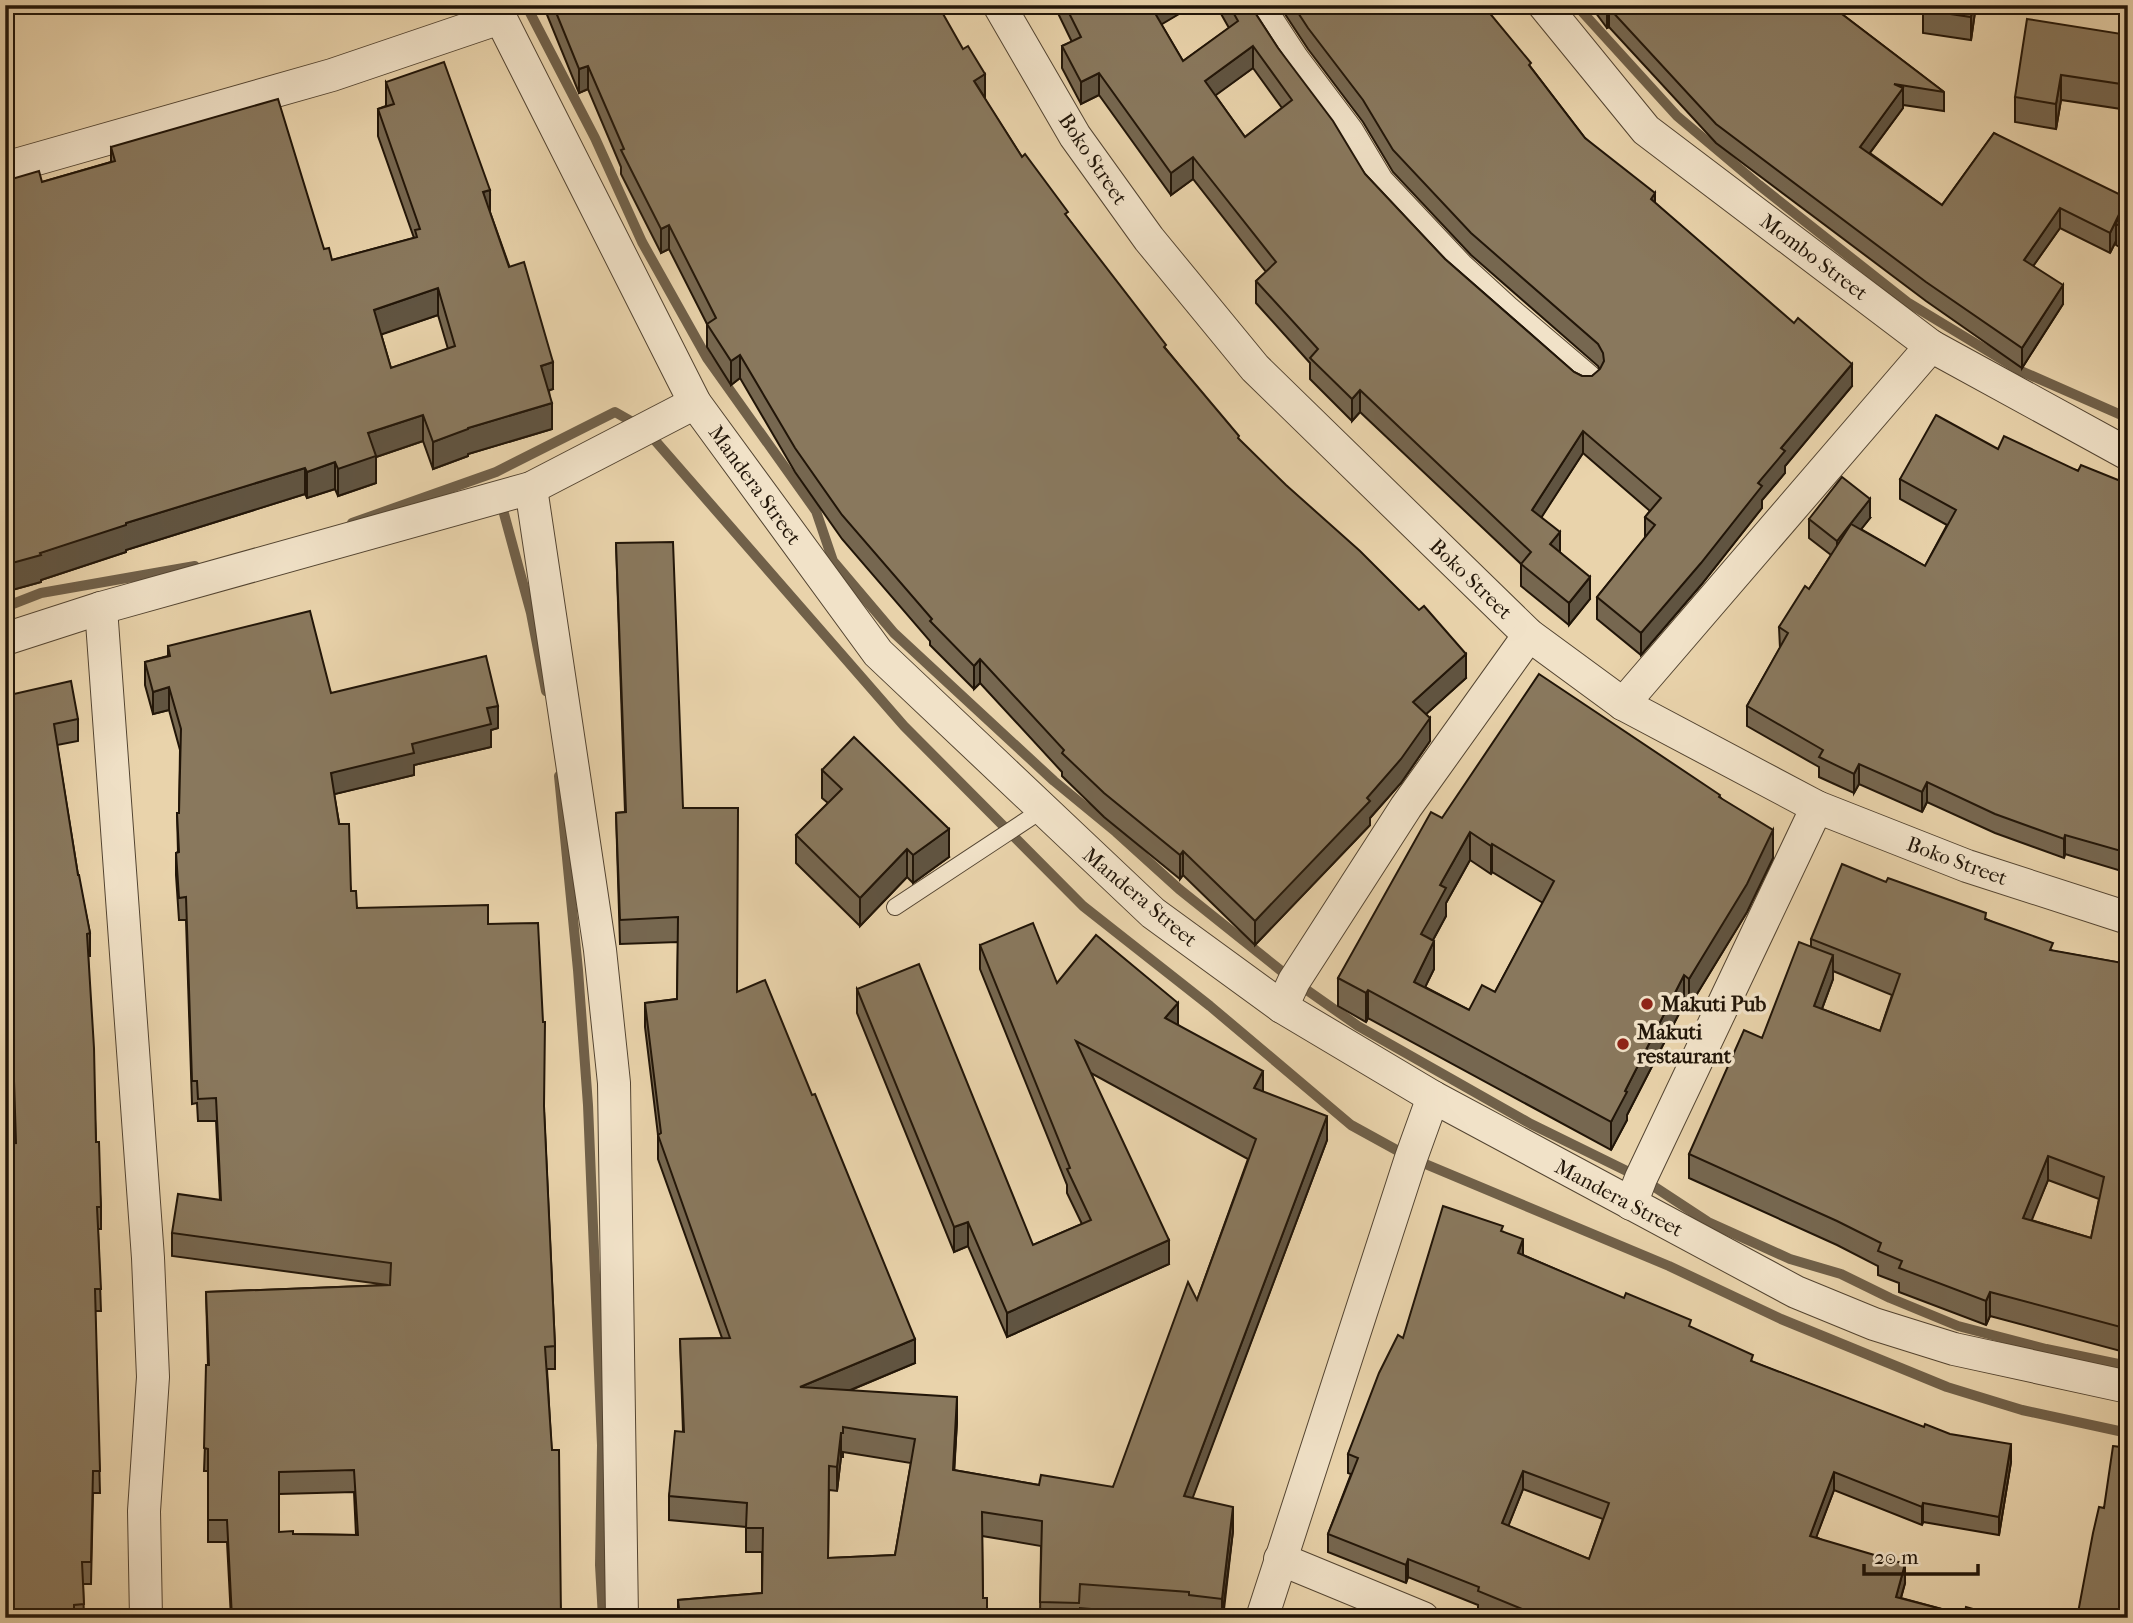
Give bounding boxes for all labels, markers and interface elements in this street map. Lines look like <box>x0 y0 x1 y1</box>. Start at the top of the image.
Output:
street label: Boko Street <box>1054 109 1133 210</box>
street label: Mombo Street <box>1755 209 1873 306</box>
street label: Mandera Street <box>704 421 807 550</box>
street label: Boko Street <box>1425 534 1518 625</box>
street label: Boko Street <box>1903 832 2011 890</box>
street label: Mandera Street <box>1078 842 1202 952</box>
place label: Makuti Pub <box>1660 992 1766 1016</box>
marker: Makuti Pub <box>1639 996 1655 1012</box>
place label: Makuti restaurant <box>1636 1020 1732 1068</box>
marker: Makuti restaurant <box>1615 1036 1631 1052</box>
street label: Mandera Street <box>1551 1154 1688 1242</box>
scale bar <box>1864 1532 1977 1576</box>
text: 20 m <box>1874 1545 1919 1569</box>

